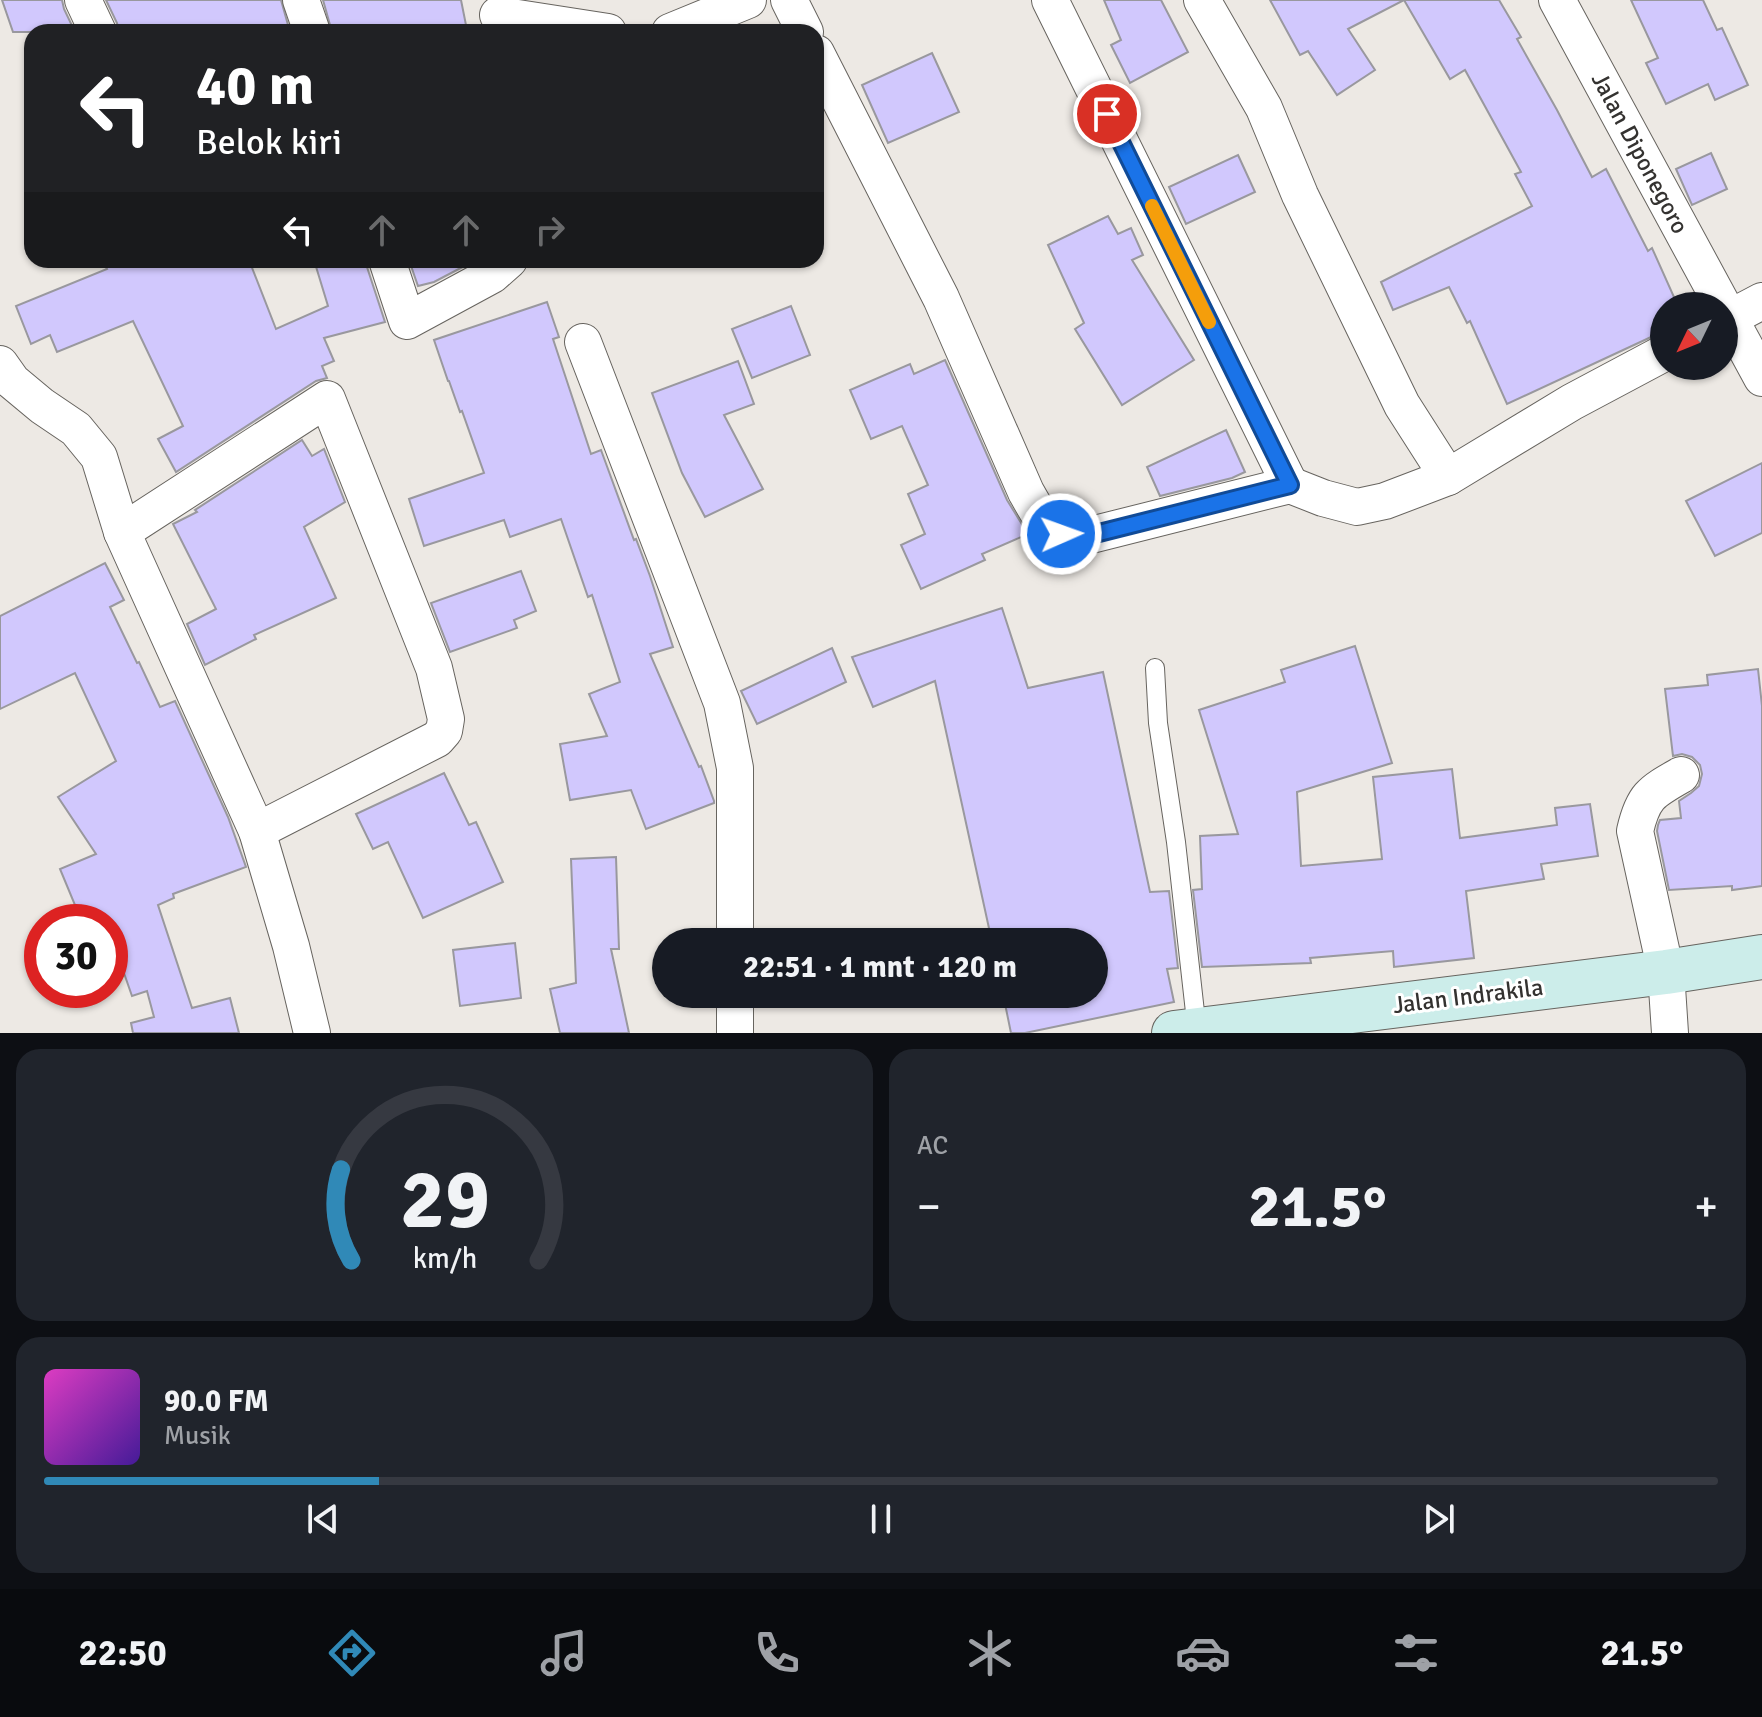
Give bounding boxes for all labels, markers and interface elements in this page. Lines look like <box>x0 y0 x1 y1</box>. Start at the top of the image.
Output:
text: 40 m <box>196 51 314 120</box>
icon: left <box>64 56 168 160</box>
street label: Jalan Diponegoro <box>1585 67 1695 239</box>
pin <box>1073 80 1141 148</box>
icon: arrive <box>1085 92 1129 136</box>
text: Belok kiri <box>196 120 342 165</box>
icon: left <box>276 208 320 252</box>
icon: ahead <box>360 208 404 252</box>
icon: ahead <box>444 208 488 252</box>
icon: right <box>528 208 572 252</box>
north arrow <box>1650 292 1738 380</box>
map controls <box>1650 292 1738 380</box>
position arrow <box>1019 492 1103 576</box>
speed limit sign: 30 <box>24 904 128 1008</box>
text: 22:51 · 1 mnt · 120 m <box>743 949 1017 986</box>
street label: Jalan Indrakila <box>1391 972 1545 1020</box>
text: AC <box>917 1130 948 1162</box>
text: 29 <box>400 1149 489 1251</box>
text: 21.5° <box>1248 1170 1387 1244</box>
text: − <box>917 1180 941 1234</box>
text: + <box>1694 1180 1718 1234</box>
text: km/h <box>412 1241 477 1276</box>
text: 90.0 FM <box>164 1383 269 1420</box>
text: Musik <box>164 1420 231 1452</box>
icon: previous <box>301 1497 345 1541</box>
icon: pause <box>859 1497 903 1541</box>
icon: next <box>1417 1497 1461 1541</box>
icon: directions <box>324 1625 380 1681</box>
icon: music <box>536 1625 592 1681</box>
icon: phone <box>749 1625 805 1681</box>
icon: climate <box>962 1625 1018 1681</box>
icon: car <box>1175 1625 1231 1681</box>
icon: filters <box>1388 1625 1444 1681</box>
text: 22:50 <box>78 1631 167 1676</box>
text: 21.5° <box>1600 1631 1684 1676</box>

